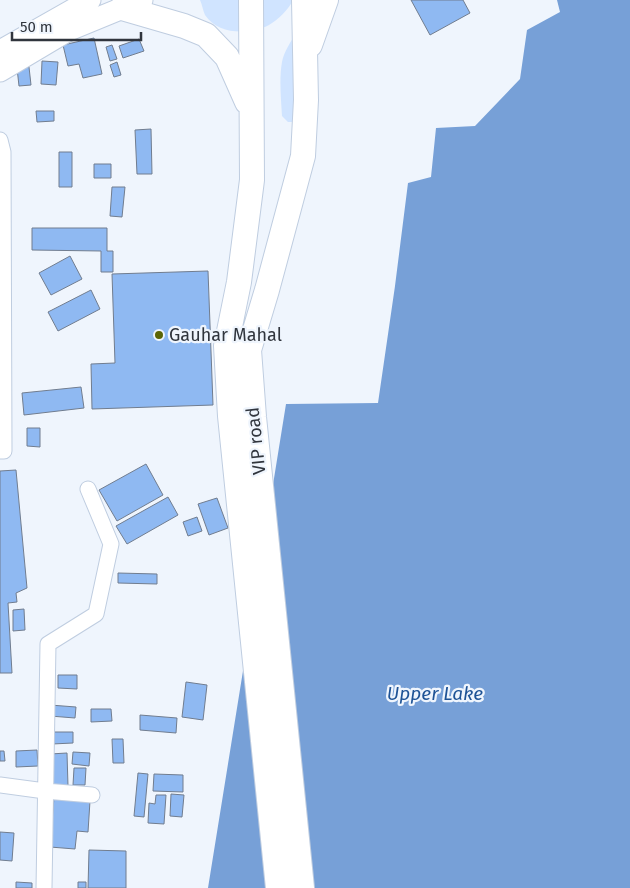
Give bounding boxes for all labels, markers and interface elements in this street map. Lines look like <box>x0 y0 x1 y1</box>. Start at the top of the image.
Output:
scale bar <box>12 10 141 42</box>
text: 50 m <box>20 18 53 36</box>
place label: Gauhar Mahal <box>169 324 282 346</box>
marker: Gauhar Mahal <box>153 329 165 341</box>
street label: VIP road <box>242 406 270 476</box>
water label: Upper Lake <box>387 682 483 705</box>

